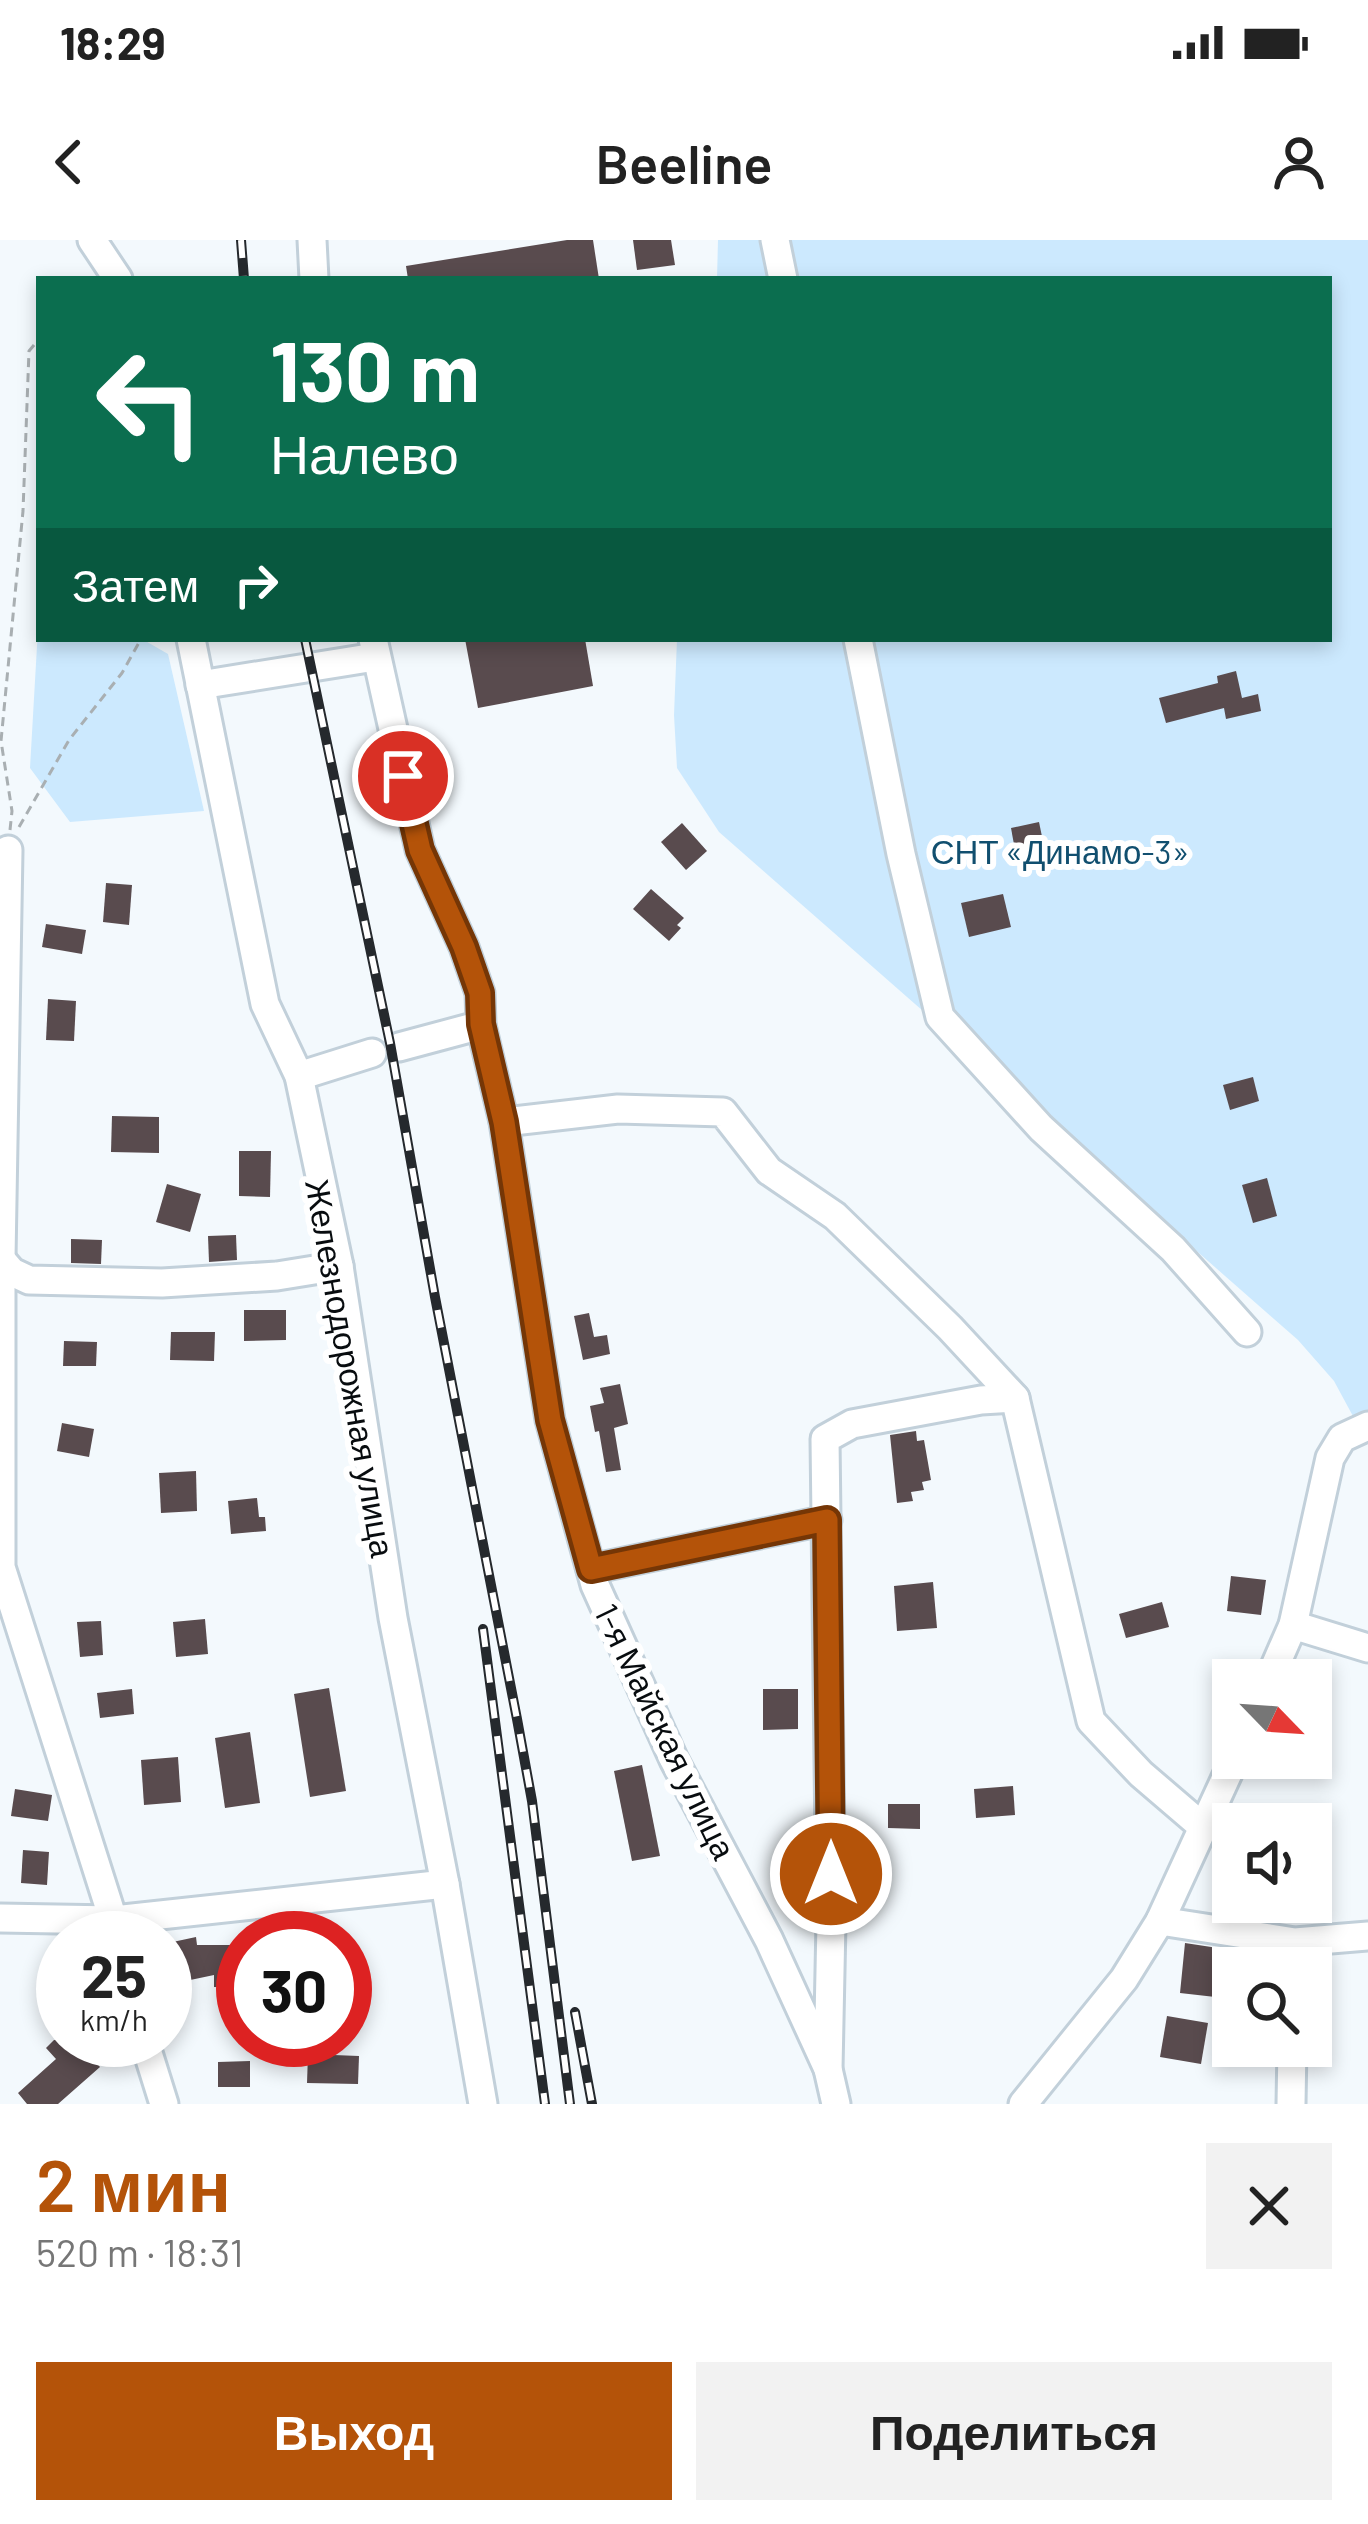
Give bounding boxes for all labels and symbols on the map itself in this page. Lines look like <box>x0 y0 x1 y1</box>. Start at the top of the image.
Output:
pin <box>352 725 454 827</box>
park label: СНТ «Динамо-3» <box>931 831 1189 871</box>
street label: Железнодорожная улица <box>298 1176 404 1561</box>
street label: 1-я Майская улица <box>587 1597 745 1866</box>
north arrow <box>1212 1659 1332 1779</box>
position arrow <box>768 1811 894 1937</box>
speed limit sign: 30 <box>216 1911 372 2067</box>

